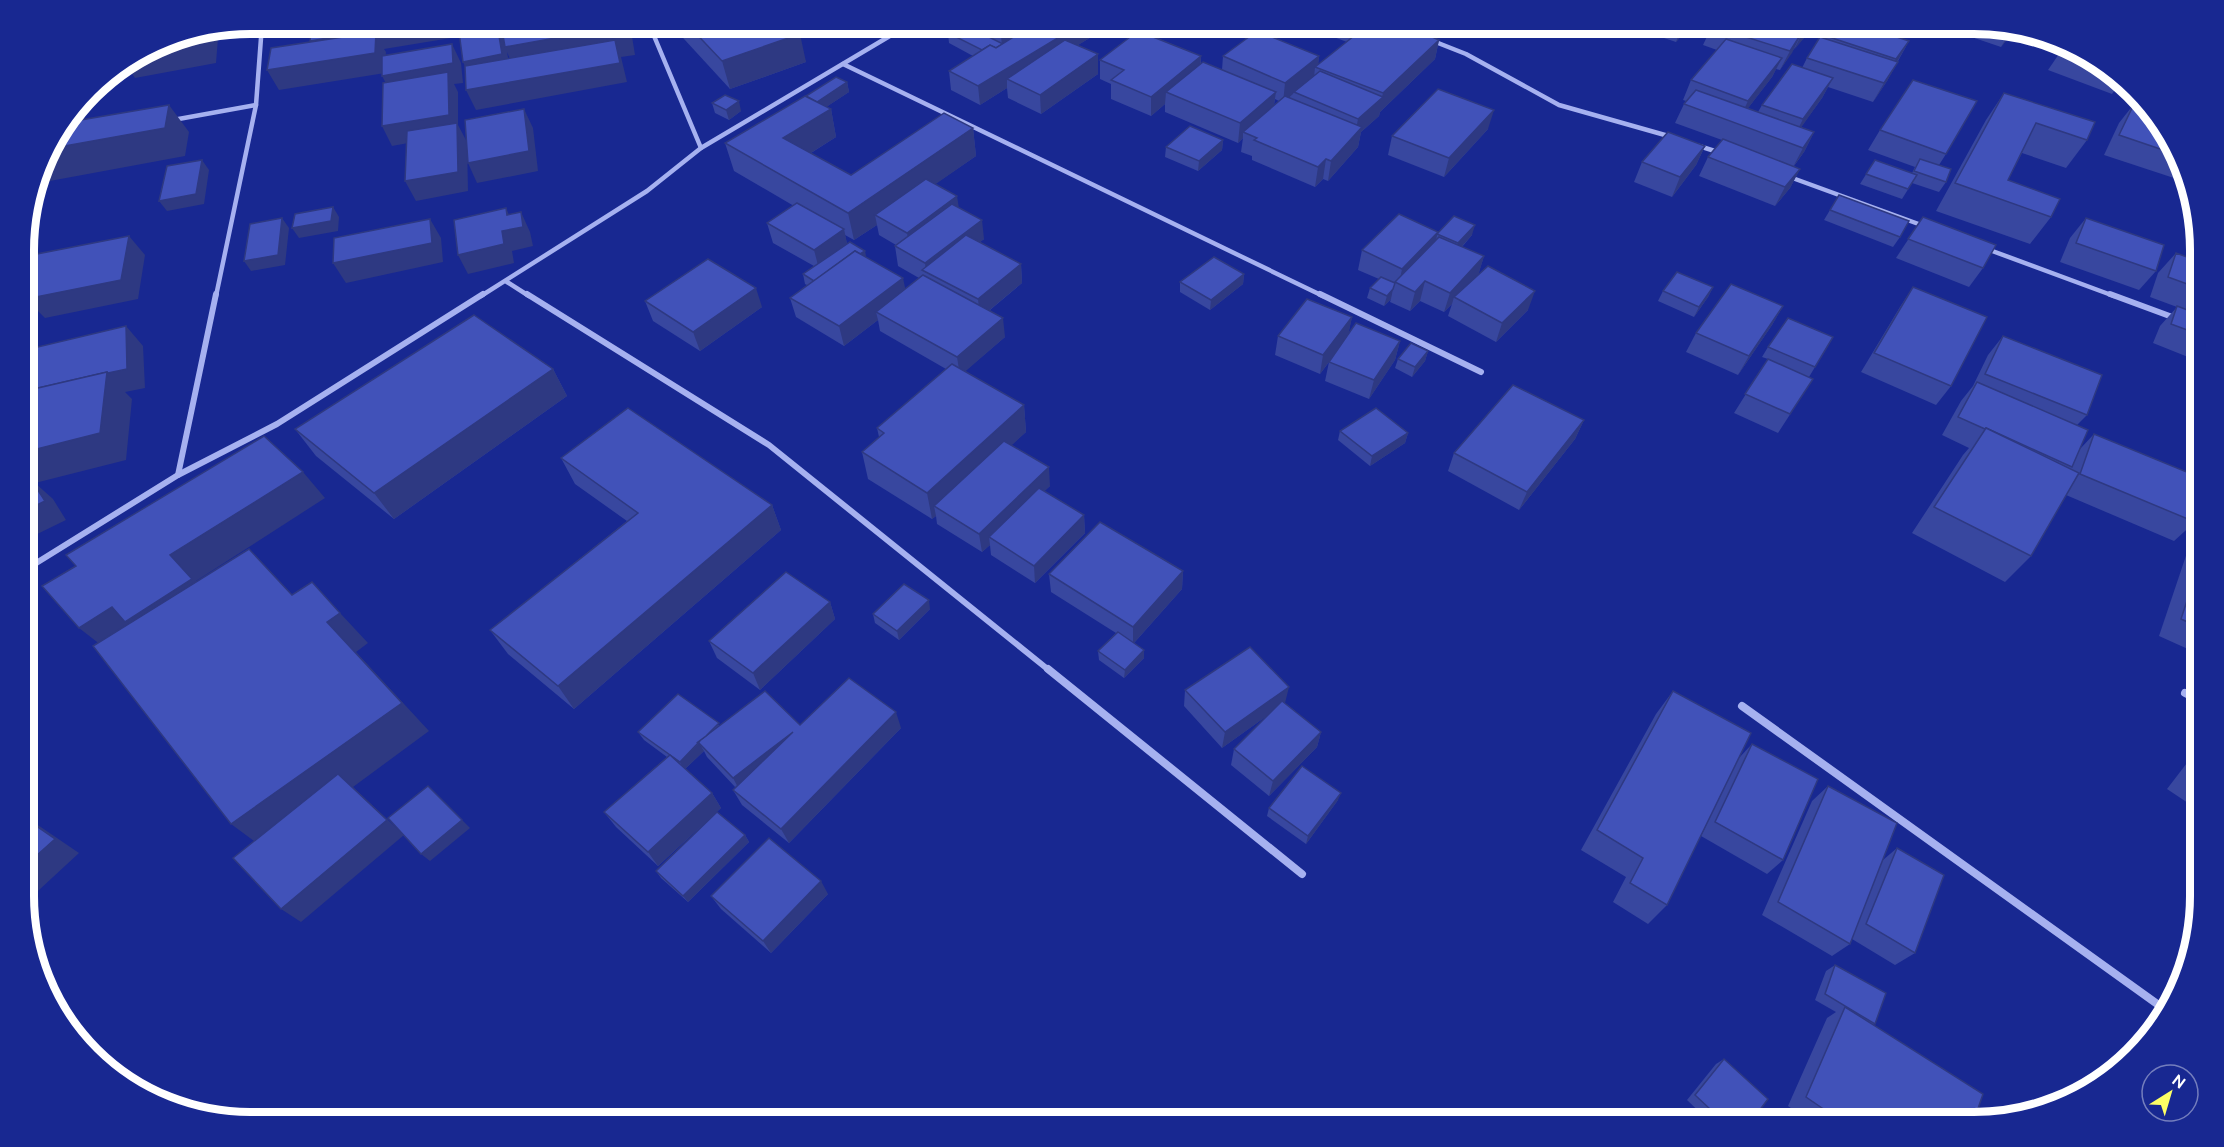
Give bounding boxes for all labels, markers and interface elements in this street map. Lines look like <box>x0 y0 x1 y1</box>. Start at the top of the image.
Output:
north arrow <box>2140 1063 2200 1123</box>
text: N <box>2169 1070 2189 1092</box>

